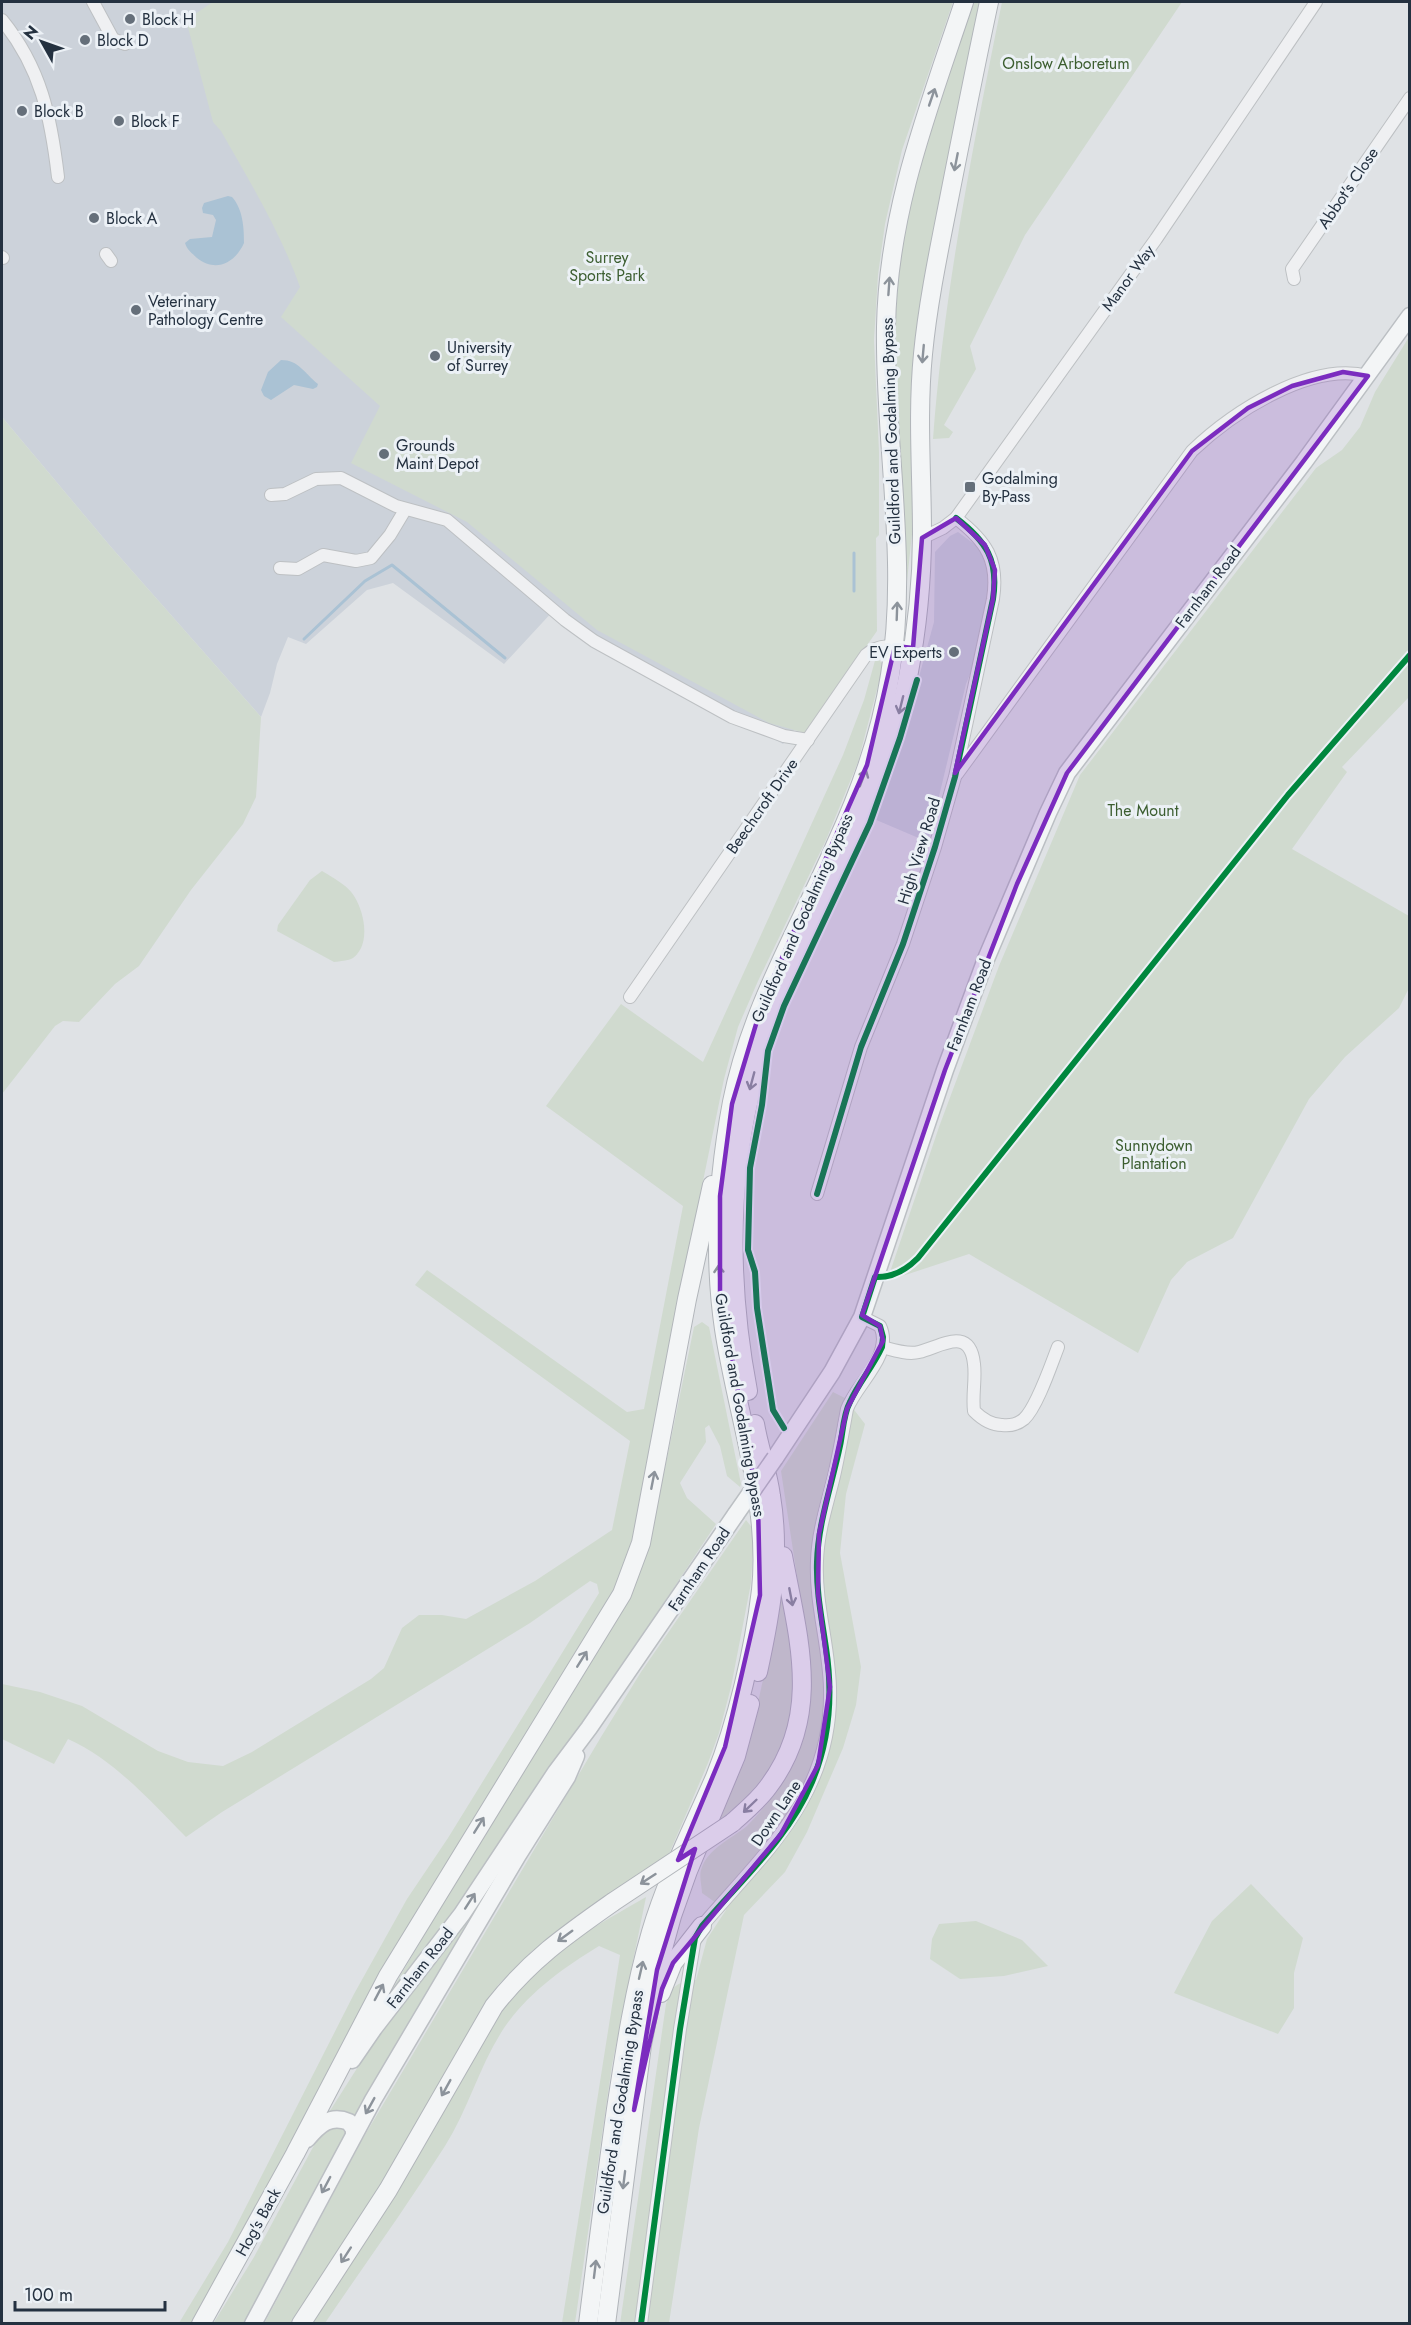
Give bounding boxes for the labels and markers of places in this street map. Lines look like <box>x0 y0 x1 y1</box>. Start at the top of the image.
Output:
place label: Block H <box>142 8 194 31</box>
marker: Block H <box>123 12 137 26</box>
place label: Block D <box>97 29 149 52</box>
marker: Block D <box>78 33 92 47</box>
place label: Block B <box>34 100 84 123</box>
marker: Block B <box>15 104 29 118</box>
place label: Block F <box>131 110 180 133</box>
marker: Block F <box>112 114 126 128</box>
place label: Block A <box>106 207 158 230</box>
marker: Block A <box>87 211 101 225</box>
place label: Veterinary Pathology Centre <box>148 290 263 331</box>
marker: Veterinary Pathology Centre <box>129 303 143 317</box>
place label: University of Surrey <box>447 336 513 377</box>
marker: University of Surrey <box>428 349 442 363</box>
place label: Grounds Maint Depot <box>396 434 479 475</box>
marker: Grounds Maint Depot <box>377 447 391 461</box>
place label: Godalming By-Pass <box>982 467 1058 508</box>
marker: Godalming By-Pass <box>963 480 977 494</box>
place label: EV Experts <box>869 641 942 664</box>
marker: EV Experts <box>947 645 961 659</box>

